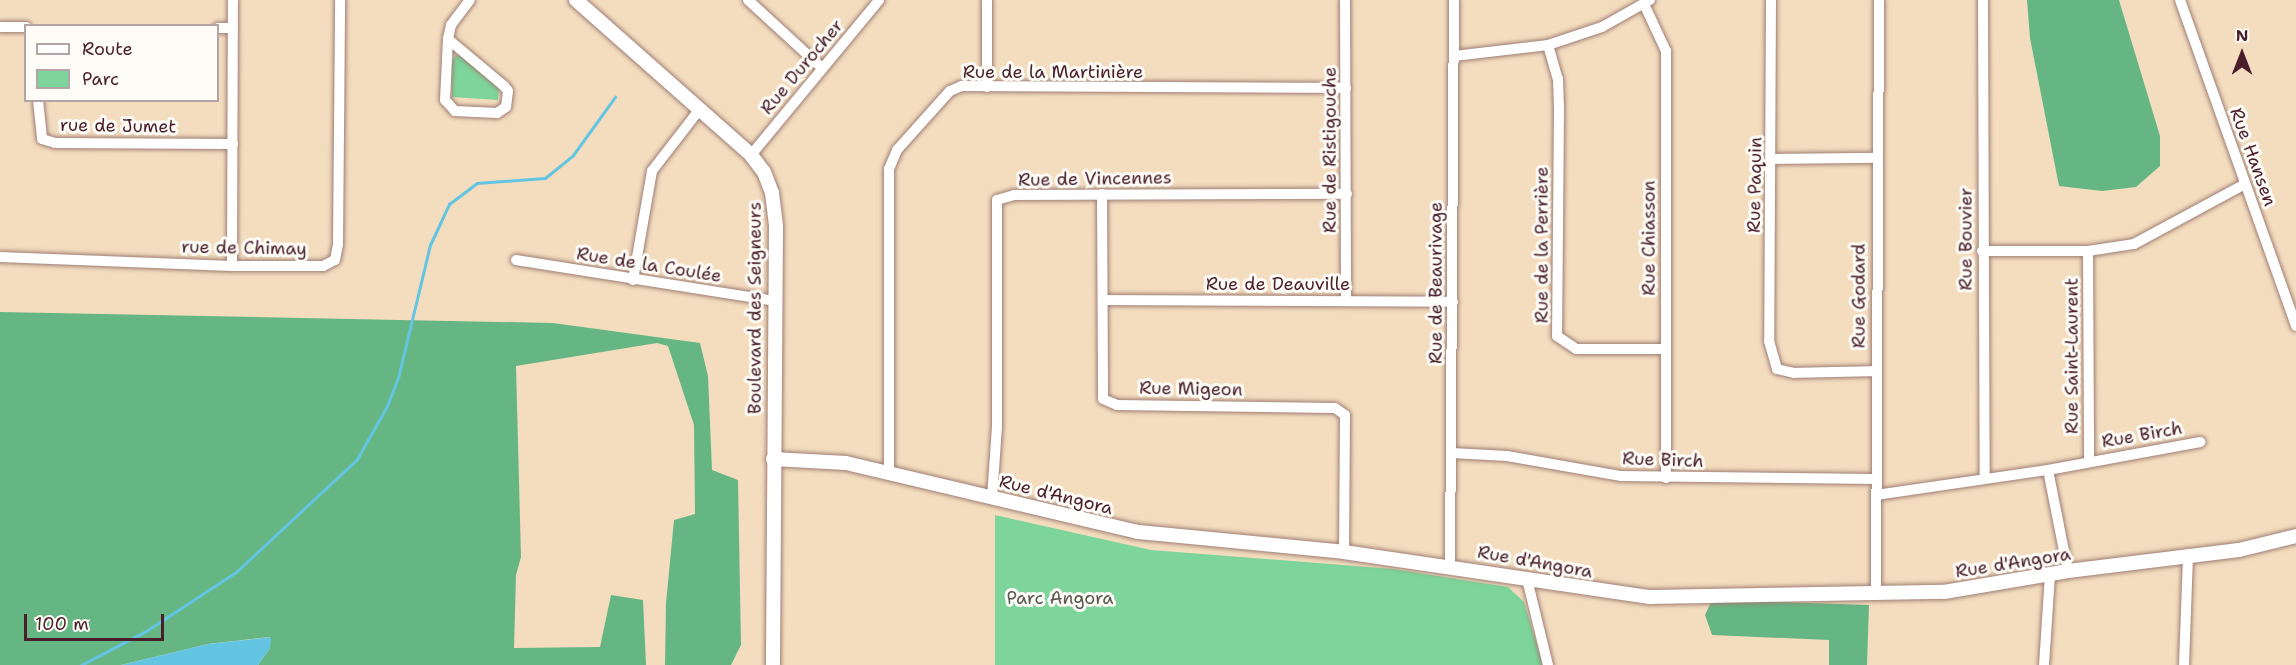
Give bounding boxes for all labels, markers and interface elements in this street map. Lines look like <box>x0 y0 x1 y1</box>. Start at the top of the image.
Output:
street label: Rue Durocher <box>756 15 848 119</box>
legend <box>24 24 219 102</box>
north arrow <box>2212 24 2272 84</box>
text: N <box>2236 25 2248 46</box>
text: Route <box>82 37 133 61</box>
street label: Rue de la Martinière <box>963 61 1143 83</box>
text: Parc <box>82 67 119 91</box>
street label: Rue de Ristigouche <box>1319 67 1341 233</box>
street label: Rue Hansen <box>2225 105 2281 209</box>
street label: rue de Jumet <box>60 114 176 138</box>
street label: Rue Paquin <box>1743 137 1767 233</box>
street label: Rue de Vincennes <box>1018 167 1172 191</box>
street label: Rue de la Perrière <box>1531 167 1553 323</box>
street label: Rue Chiasson <box>1638 180 1660 296</box>
street label: Rue Bouvier <box>1955 187 1977 291</box>
street label: Boulevard des Seigneurs <box>744 202 766 414</box>
street label: Rue de Beaurivage <box>1425 202 1447 364</box>
street label: rue de Chimay <box>181 236 307 260</box>
street label: Rue de la Coulée <box>575 243 723 287</box>
street label: Rue Godard <box>1848 244 1870 348</box>
street label: Rue de Deauville <box>1206 273 1350 295</box>
street label: Rue Saint-Laurent <box>2061 278 2083 434</box>
street label: Rue Migeon <box>1139 377 1243 401</box>
street label: Rue Birch <box>2100 417 2184 453</box>
street label: Rue Birch <box>1622 448 1704 472</box>
street label: Rue d'Angora <box>997 470 1115 520</box>
street label: Rue d'Angora <box>1476 541 1594 583</box>
street label: Rue d'Angora <box>1954 543 2072 583</box>
park label: Parc Angora <box>1006 587 1114 609</box>
scale bar <box>27 602 166 640</box>
text: 100 m <box>35 612 89 636</box>

